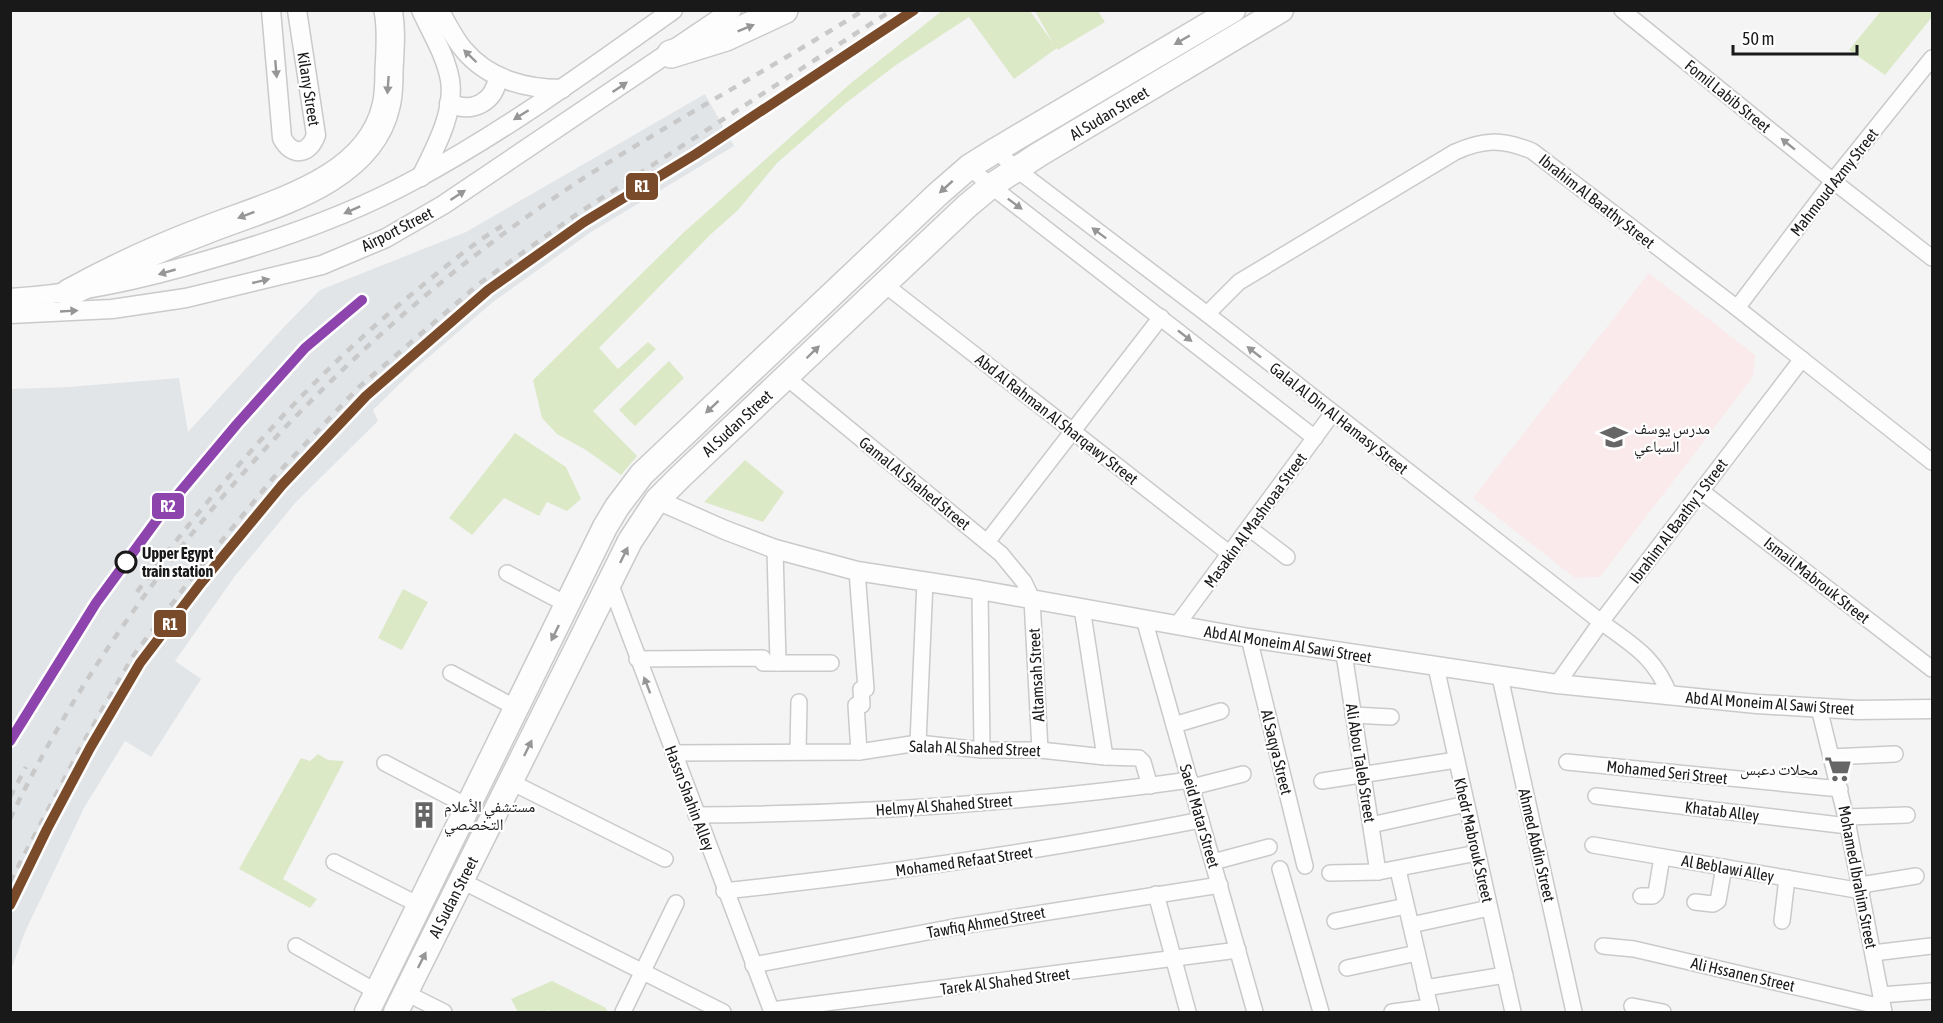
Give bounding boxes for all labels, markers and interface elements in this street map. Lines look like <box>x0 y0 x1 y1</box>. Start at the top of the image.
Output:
scale bar <box>1733 18 1858 56</box>
one-way arrow <box>737 23 755 32</box>
text: 50 m <box>1742 28 1774 49</box>
one-way arrow <box>1174 35 1191 45</box>
one-way arrow <box>463 49 478 63</box>
street label: Kilany Street <box>293 51 324 128</box>
street label: Fomil Labib Street <box>1682 56 1775 136</box>
one-way arrow <box>271 59 281 78</box>
one-way arrow <box>383 75 393 94</box>
one-way arrow <box>612 81 628 93</box>
street label: Al Sudan Street <box>1066 82 1152 144</box>
one-way arrow <box>513 109 529 120</box>
street label: Mahmoud Azmy Street <box>1786 124 1883 240</box>
one-way arrow <box>1780 138 1796 151</box>
street label: Ibrahim Al Baathy Street <box>1535 150 1659 253</box>
line badge: R1 <box>625 172 659 201</box>
text: R1 <box>634 177 650 195</box>
one-way arrow <box>939 180 954 193</box>
one-way arrow <box>450 190 466 201</box>
one-way arrow <box>1007 198 1022 210</box>
street label: Airport Street <box>358 203 437 256</box>
one-way arrow <box>342 205 360 215</box>
one-way arrow <box>237 210 255 220</box>
one-way arrow <box>1091 226 1107 239</box>
one-way arrow <box>158 268 176 277</box>
one-way arrow <box>252 275 270 285</box>
one-way arrow <box>59 306 78 316</box>
one-way arrow <box>1178 330 1193 342</box>
one-way arrow <box>805 345 820 359</box>
one-way arrow <box>1246 346 1261 358</box>
street label: Abd Al Rahman Al Sharqawy Street <box>972 350 1142 489</box>
street label: Galal Al Din Al Hamasy Street <box>1266 358 1412 479</box>
street label: Al Sudan Street <box>698 386 776 460</box>
one-way arrow <box>705 400 720 413</box>
place label: مدرس يوسف السباعي <box>1634 419 1710 459</box>
school or university icon: مدرس يوسف السباعي <box>1599 422 1629 452</box>
street label: Gamal Al Shahed Street <box>856 433 974 533</box>
street label: Masakin Al Mashroaa Street <box>1200 449 1310 591</box>
street label: Ibrahim Al Baathy 1 Street <box>1625 455 1732 587</box>
line badge: R2 <box>151 492 185 520</box>
text: R2 <box>160 497 176 515</box>
street label: Ismail Mabrouk Street <box>1761 533 1874 627</box>
place label: Upper Egypt train station <box>141 544 214 580</box>
one-way arrow <box>619 546 628 563</box>
marker: Upper Egypt train station <box>115 551 137 573</box>
line badge: R1 <box>153 609 187 638</box>
text: R1 <box>162 615 178 633</box>
street label: Abd Al Moneim Al Sawi Street <box>1203 622 1373 666</box>
one-way arrow <box>550 624 559 641</box>
street label: Altamsah Street <box>1025 627 1047 722</box>
one-way arrow <box>642 676 652 694</box>
street label: Abd Al Moneim Al Sawi Street <box>1685 688 1855 718</box>
street label: Ali Abou Taleb Street <box>1343 702 1379 824</box>
street label: Al Saqya Street <box>1257 708 1296 797</box>
street label: Salah Al Shahed Street <box>909 737 1042 759</box>
one-way arrow <box>523 740 533 757</box>
street label: Hassn Shahin Alley <box>661 743 718 854</box>
supermarket icon: محلات دعبس <box>1823 754 1853 784</box>
street label: Mohamed Seri Street <box>1606 757 1729 787</box>
place label: محلات دعبس <box>1740 760 1818 780</box>
street label: Saeid Matar Street <box>1177 762 1224 870</box>
street label: Khedr Mabrouk Street <box>1451 776 1497 904</box>
street label: Ahmed Abdin Street <box>1515 787 1559 904</box>
street label: Helmy Al Shahed Street <box>875 791 1013 820</box>
place label: مستشفي الأعلام التخصصي <box>444 797 535 837</box>
street label: Khatab Alley <box>1684 798 1761 826</box>
building icon: مستشفي الأعلام التخصصي <box>409 800 439 830</box>
street label: Mohamed Ibrahim Street <box>1835 804 1881 951</box>
street label: Mohamed Refaat Street <box>894 842 1034 880</box>
street label: Al Beblawi Alley <box>1680 851 1776 886</box>
street label: Al Sudan Street <box>425 853 481 941</box>
street label: Tawfiq Ahmed Street <box>925 903 1047 942</box>
one-way arrow <box>417 952 427 969</box>
street label: Ali Hssanen Street <box>1689 953 1797 995</box>
street label: Tarek Al Shahed Street <box>939 964 1071 998</box>

